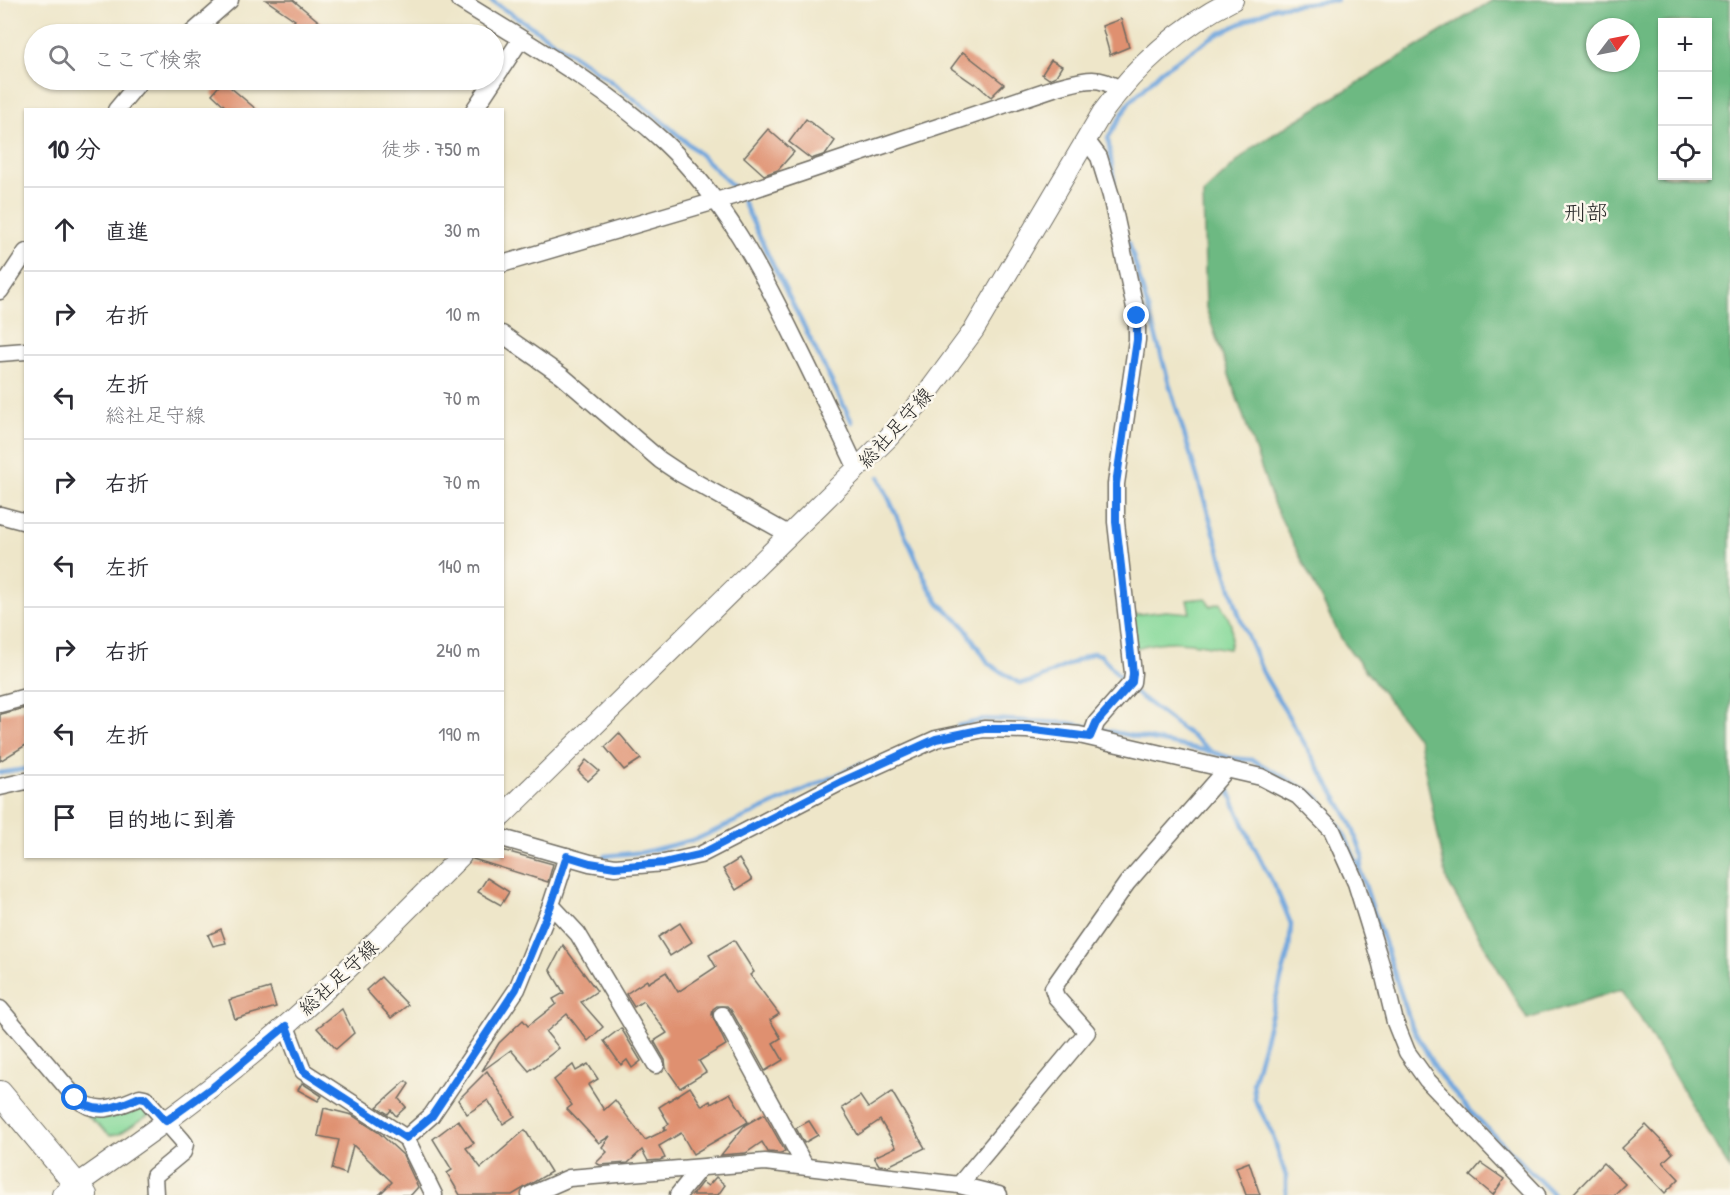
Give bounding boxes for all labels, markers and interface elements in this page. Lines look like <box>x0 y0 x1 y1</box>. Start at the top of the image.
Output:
north arrow <box>1586 18 1640 72</box>
map controls <box>1658 18 1712 180</box>
button: + <box>1658 18 1712 72</box>
search box <box>24 24 504 90</box>
icon: search <box>45 41 78 74</box>
text: ここで検索 <box>93 44 203 74</box>
button: − <box>1658 72 1712 126</box>
button: locate <box>1658 126 1712 180</box>
text: 10 分 <box>48 131 101 166</box>
text: 徒歩 · 750 m <box>381 135 480 162</box>
district label: 刑部 <box>1564 197 1608 227</box>
icon: ahead <box>48 213 81 246</box>
text: 直進 <box>105 216 149 246</box>
text: 30 m <box>444 216 480 243</box>
icon: right <box>48 297 81 330</box>
text: 右折 <box>105 300 149 330</box>
text: 10 m <box>446 300 480 327</box>
route end <box>1123 302 1149 328</box>
text: 左折 <box>105 369 149 399</box>
icon: left <box>48 381 81 414</box>
street label: 総社足守線 <box>852 381 938 473</box>
text: 70 m <box>443 384 480 411</box>
text: 総社足守線 <box>105 401 205 428</box>
icon: right <box>48 465 81 498</box>
text: 右折 <box>105 468 149 498</box>
text: 70 m <box>443 468 480 495</box>
icon: left <box>48 549 81 582</box>
text: 左折 <box>105 552 149 582</box>
text: 140 m <box>438 552 480 579</box>
icon: right <box>48 633 81 666</box>
text: 右折 <box>105 636 149 666</box>
text: 240 m <box>436 636 480 663</box>
icon: left <box>48 717 81 750</box>
text: 左折 <box>105 720 149 750</box>
text: 190 m <box>438 720 480 747</box>
icon: arrive <box>48 801 81 834</box>
text: 目的地に到着 <box>105 804 237 834</box>
street label: 総社足守線 <box>292 933 384 1021</box>
route start <box>61 1084 87 1110</box>

